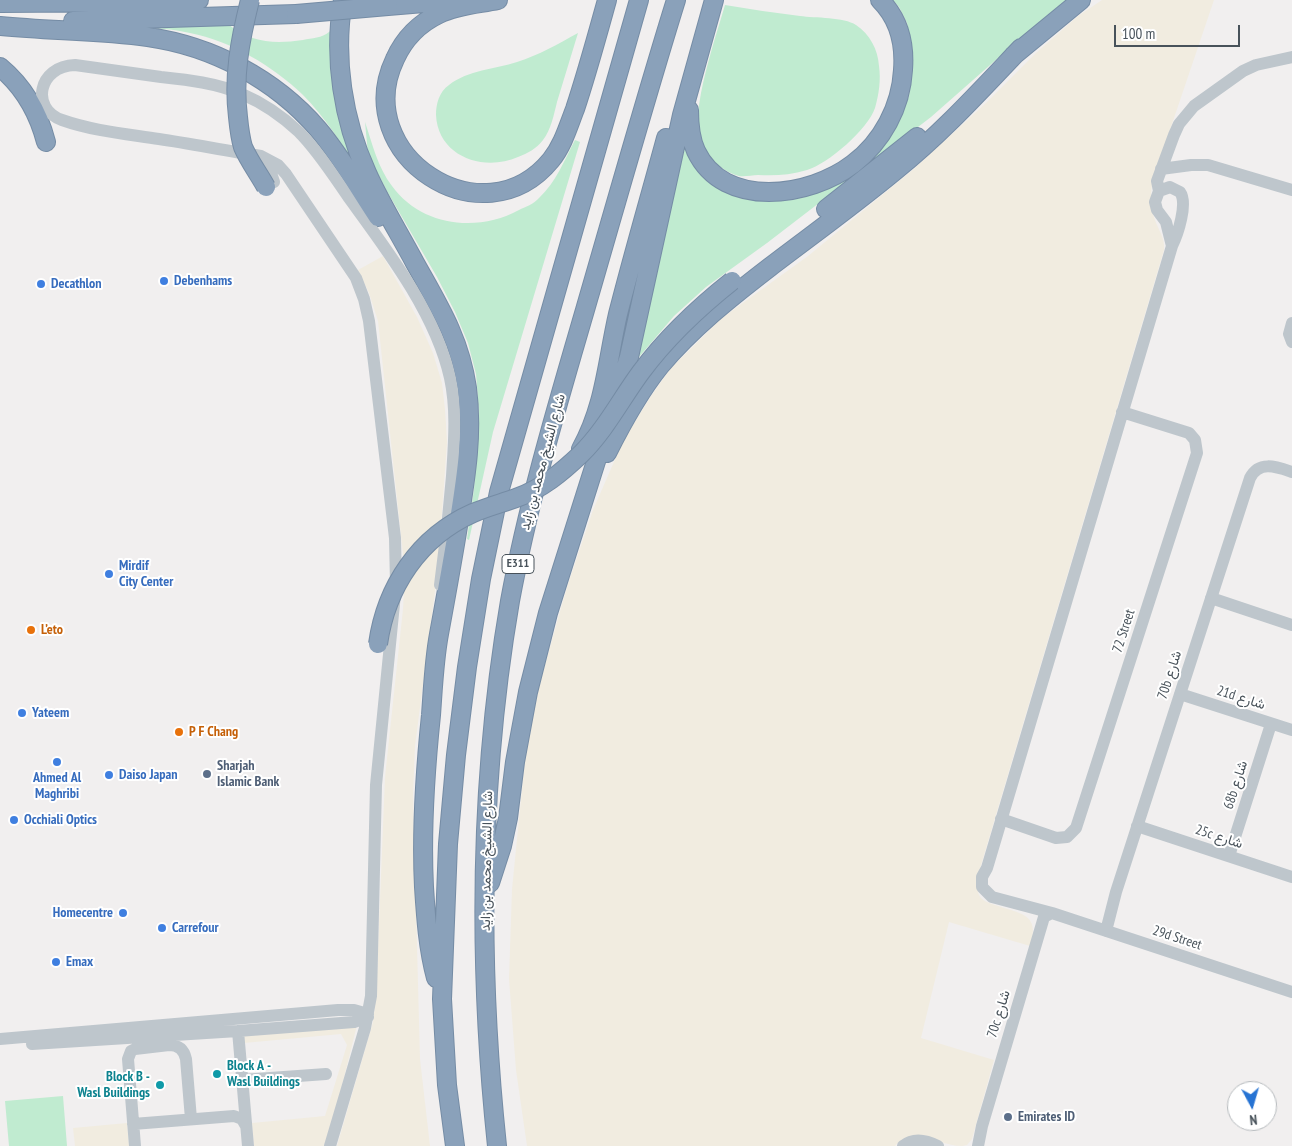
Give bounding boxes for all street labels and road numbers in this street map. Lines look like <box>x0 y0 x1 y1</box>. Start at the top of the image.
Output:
street label: شارع الشيخ محمد بن زايد <box>517 392 569 532</box>
road number: E311 <box>502 554 534 574</box>
street label: 72 Street <box>1109 607 1139 655</box>
street label: 70b شارع <box>1154 649 1186 701</box>
street label: 21d شارع <box>1215 682 1267 714</box>
street label: 68b شارع <box>1220 759 1252 811</box>
street label: شارع الشيخ محمد بن زايد <box>477 791 497 931</box>
street label: 25c شارع <box>1193 821 1245 853</box>
street label: 29d Street <box>1150 922 1204 954</box>
street label: 70c شارع <box>984 988 1014 1040</box>

